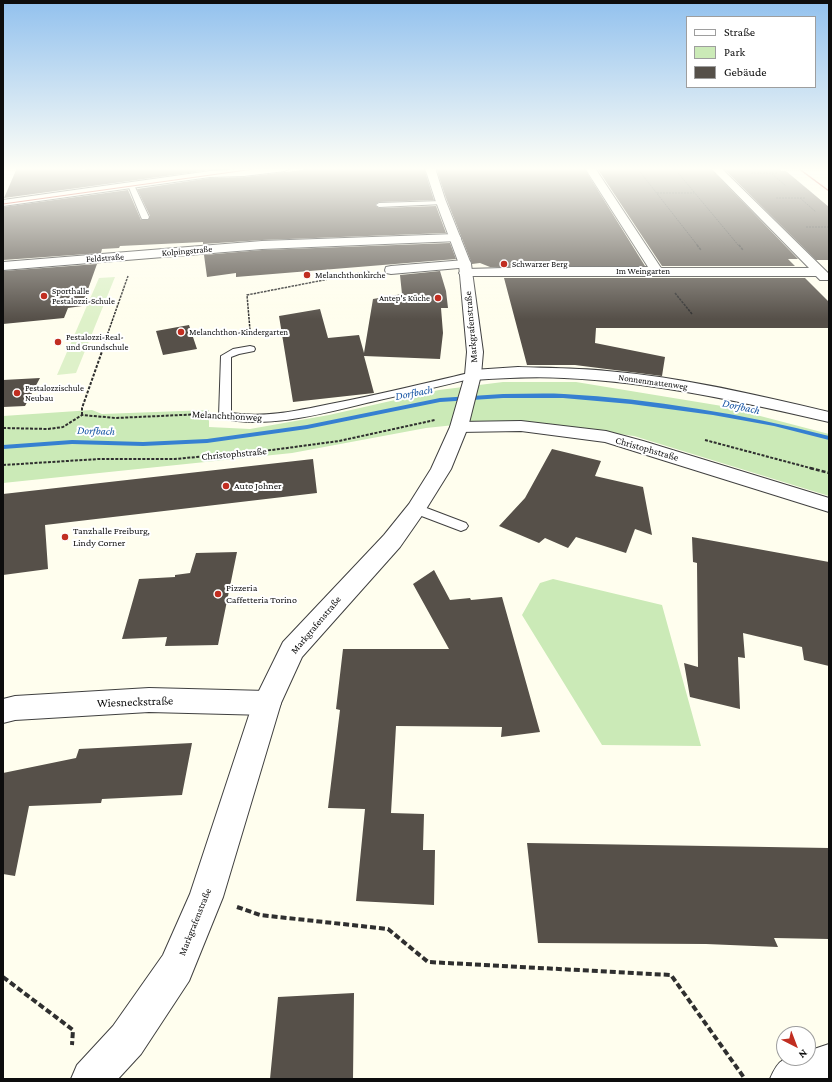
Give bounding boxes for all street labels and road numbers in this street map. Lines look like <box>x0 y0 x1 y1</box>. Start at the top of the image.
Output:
street label: Kolpingstraße <box>161 243 213 259</box>
street label: Feldstraße <box>86 251 124 265</box>
street label: Im Weingarten <box>616 266 670 276</box>
street label: Markgrafenstraße <box>462 291 480 363</box>
street label: Nonnenmattenweg <box>618 372 688 392</box>
street label: Melanchthonweg <box>192 408 262 424</box>
street label: Christophstraße <box>614 434 680 464</box>
street label: Christophstraße <box>201 445 267 463</box>
street label: Markgrafenstraße <box>288 594 344 656</box>
street label: Wiesneckstraße <box>97 693 173 711</box>
street label: Markgrafenstraße <box>176 886 214 958</box>

